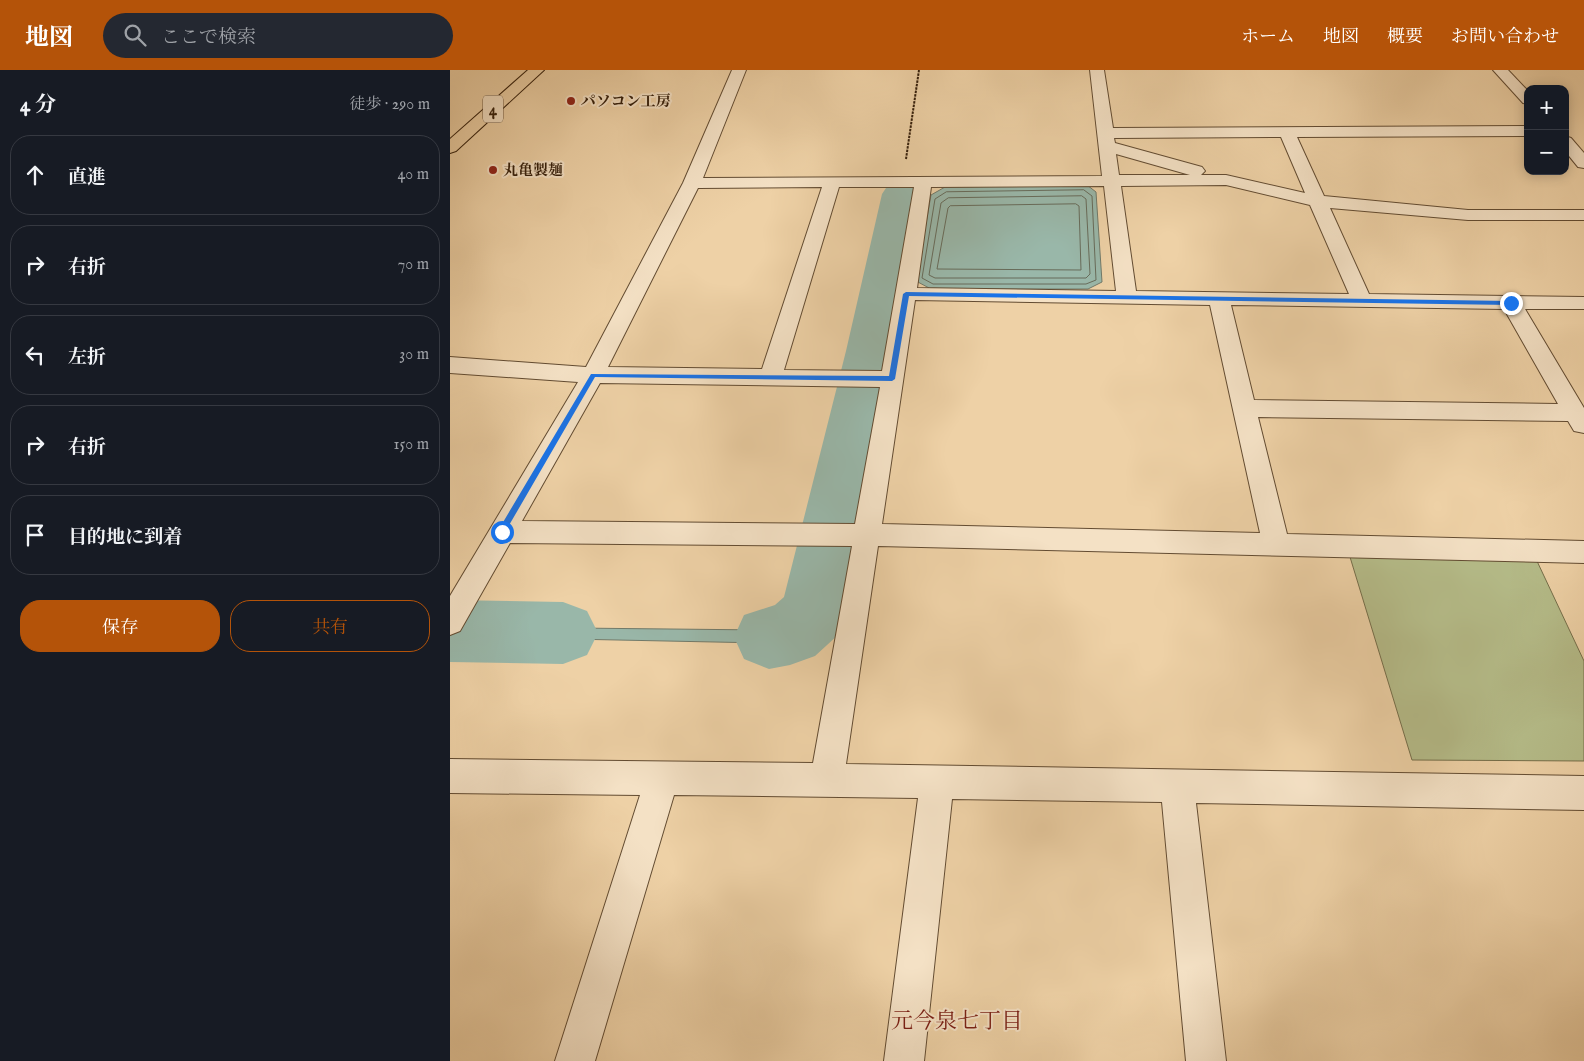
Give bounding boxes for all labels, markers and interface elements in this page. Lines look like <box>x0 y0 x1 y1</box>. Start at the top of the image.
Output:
search box <box>103 13 453 58</box>
icon: search <box>121 21 149 49</box>
text: 地図 <box>25 23 73 54</box>
text: ここで検索 <box>161 26 256 50</box>
text: ホーム <box>1241 26 1295 49</box>
text: 地図 <box>1323 26 1359 49</box>
text: 概要 <box>1387 26 1423 49</box>
text: お問い合わせ <box>1451 26 1559 49</box>
map controls <box>1524 85 1569 175</box>
button: + <box>1524 85 1569 130</box>
text: 4 分 <box>20 92 56 119</box>
place label: パソコン工房 <box>581 92 671 111</box>
text: 徒歩 · 290 m <box>349 95 430 115</box>
marker: パソコン工房 <box>565 95 577 107</box>
road number: 4 <box>483 96 503 122</box>
button: − <box>1524 130 1569 175</box>
icon: ahead <box>21 161 49 189</box>
place label: 丸亀製麺 <box>503 161 563 180</box>
marker: 丸亀製麺 <box>487 164 499 176</box>
text: 40 m <box>397 165 429 185</box>
text: 直進 <box>68 166 106 190</box>
icon: right <box>21 251 49 279</box>
text: 70 m <box>398 255 429 275</box>
text: 右折 <box>68 256 106 280</box>
route end <box>1500 292 1523 315</box>
icon: left <box>21 341 49 369</box>
text: 30 m <box>399 345 429 365</box>
text: 左折 <box>68 346 106 370</box>
icon: right <box>21 431 49 459</box>
text: 150 m <box>394 435 429 455</box>
text: 右折 <box>68 436 106 460</box>
icon: arrive <box>21 521 49 549</box>
route start <box>491 521 514 544</box>
text: 目的地に到着 <box>68 526 182 550</box>
button: 保存 <box>20 600 220 652</box>
button: 共有 <box>230 600 430 652</box>
district label: 元今泉七丁目 <box>891 1008 1023 1036</box>

